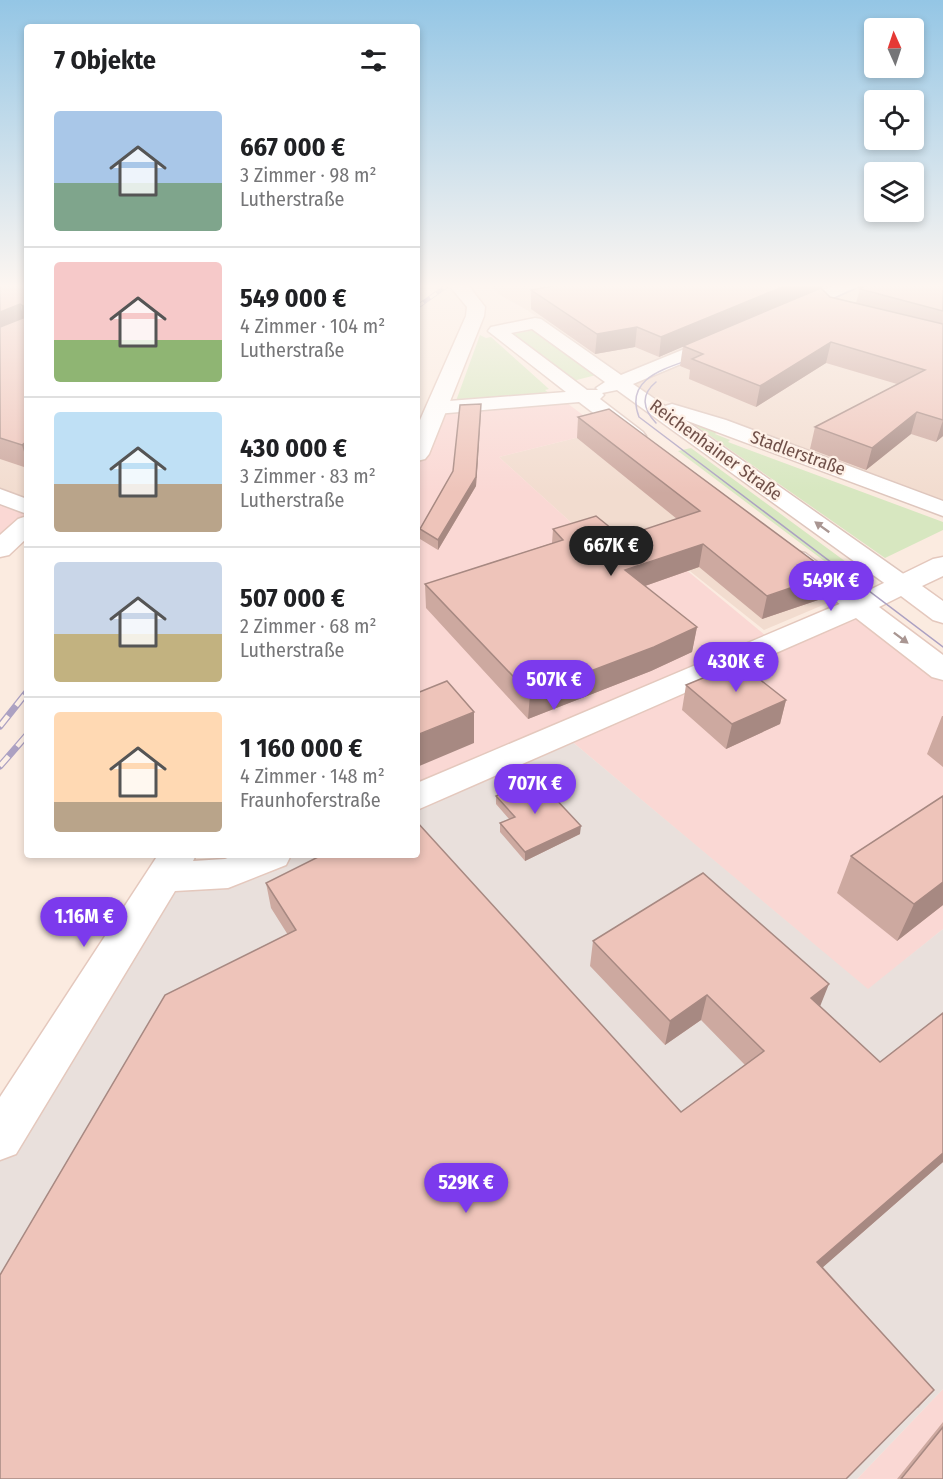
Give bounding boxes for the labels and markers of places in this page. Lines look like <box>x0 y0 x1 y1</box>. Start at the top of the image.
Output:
pin: 667K € <box>562 526 660 577</box>
pin: 549K € <box>782 561 880 612</box>
pin: 430K € <box>687 642 785 693</box>
pin: 507K € <box>505 660 603 711</box>
pin: 707K € <box>486 764 584 815</box>
pin: 1.16M € <box>29 897 139 948</box>
pin: 529K € <box>417 1163 515 1214</box>

